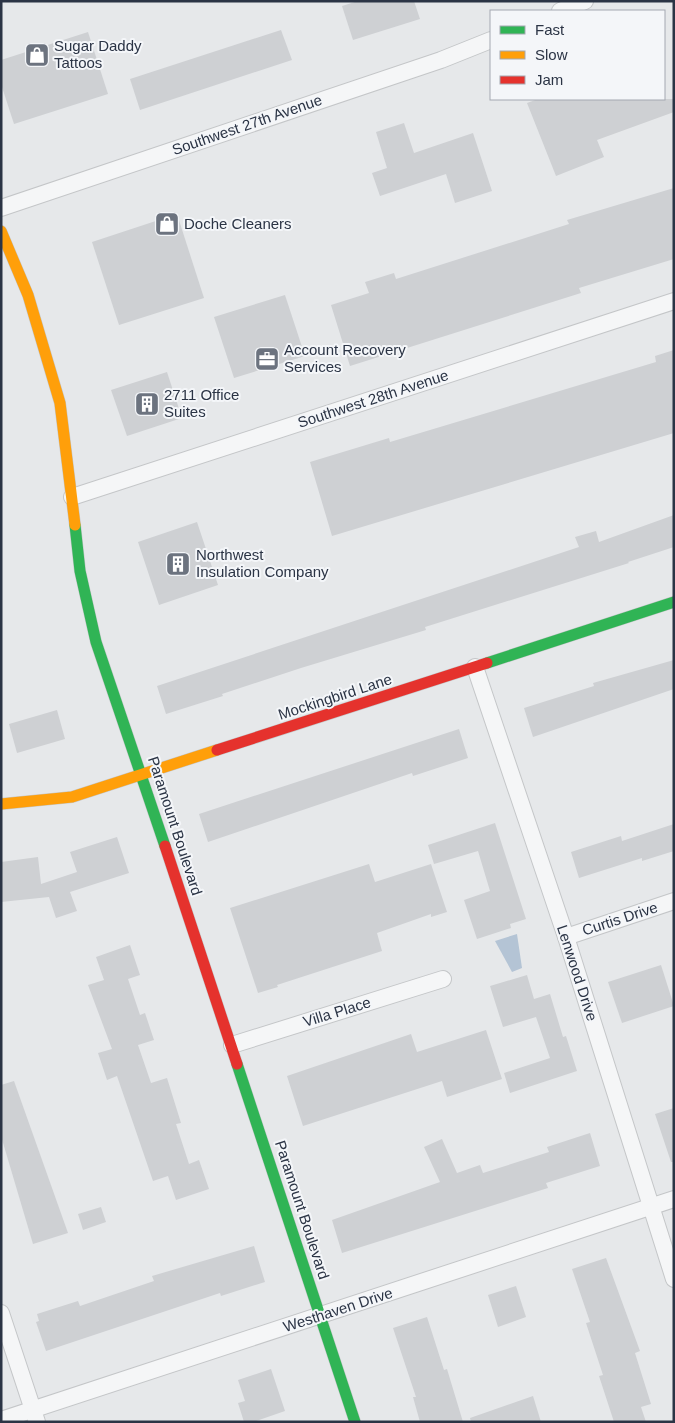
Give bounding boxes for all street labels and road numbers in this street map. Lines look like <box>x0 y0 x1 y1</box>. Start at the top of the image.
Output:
street label: Southwest 27th Avenue <box>170 91 324 158</box>
street label: Southwest 28th Avenue <box>295 366 450 431</box>
street label: Mockingbird Lane <box>276 670 394 723</box>
street label: Paramount Boulevard <box>145 754 206 897</box>
street label: Curtis Drive <box>580 898 660 939</box>
street label: Lenwood Drive <box>554 923 601 1023</box>
street label: Villa Place <box>301 993 373 1030</box>
street label: Paramount Boulevard <box>272 1138 333 1281</box>
street label: Westhaven Drive <box>281 1284 395 1335</box>

